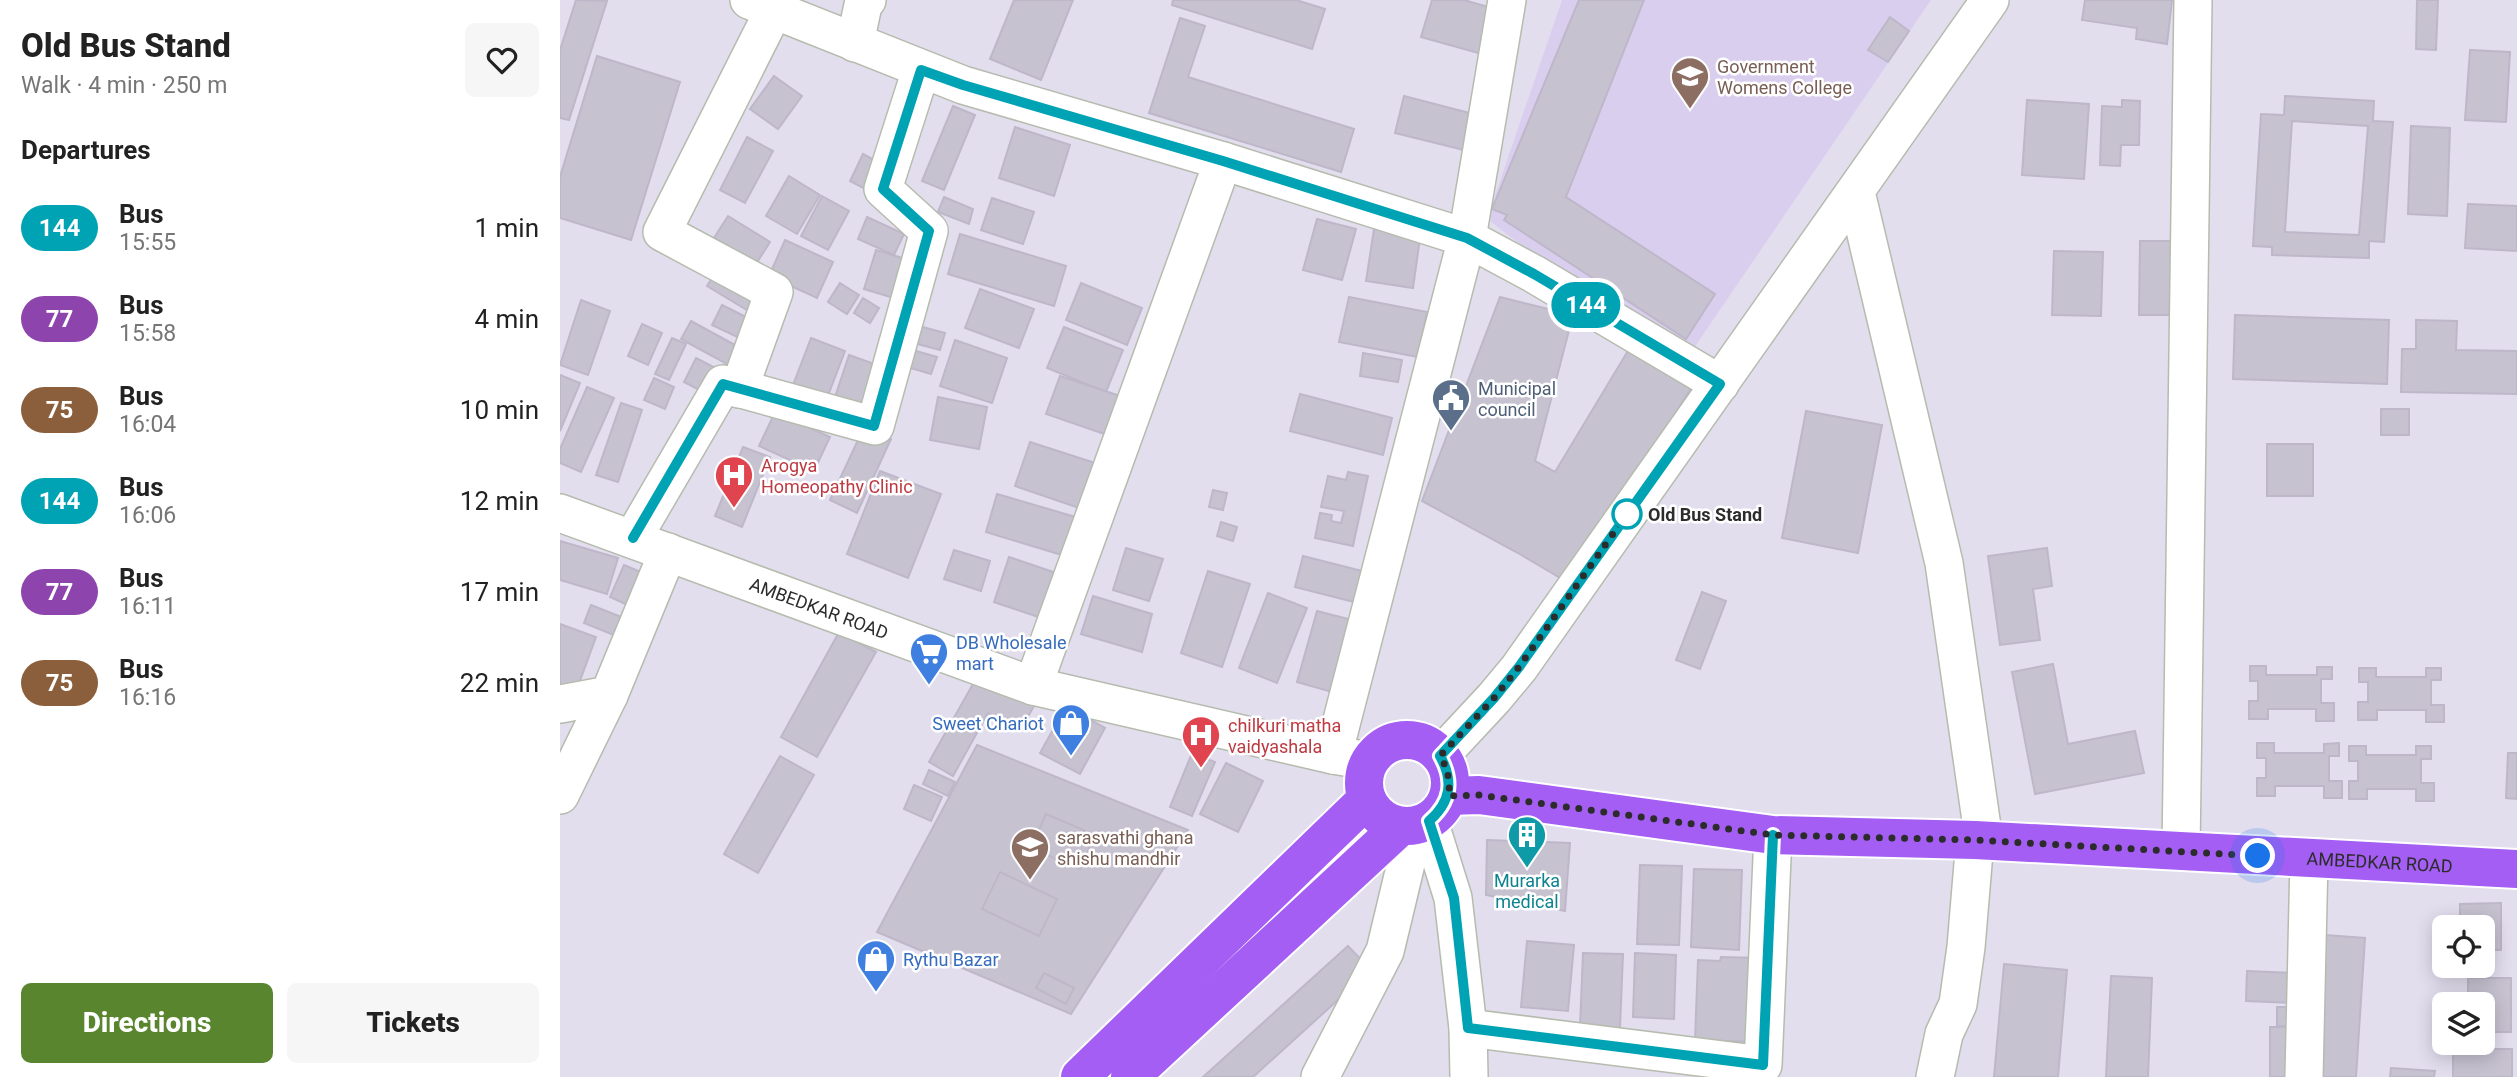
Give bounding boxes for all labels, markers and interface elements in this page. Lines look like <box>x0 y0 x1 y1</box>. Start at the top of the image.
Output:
button: heart <box>465 23 539 97</box>
text: Old Bus Stand <box>21 26 231 65</box>
school or university icon: Government Womens College <box>1669 55 1711 110</box>
place label: Government Womens College <box>1717 56 1852 98</box>
text: Walk · 4 min · 250 m <box>21 72 227 99</box>
text: Departures <box>21 135 151 165</box>
text: Bus <box>119 199 164 229</box>
text: 1 min <box>474 213 539 243</box>
text: 144 <box>39 214 80 242</box>
text: 15:55 <box>119 229 176 256</box>
line badge: 144 <box>1546 282 1626 328</box>
text: Bus <box>119 290 164 320</box>
text: 144 <box>1565 291 1607 319</box>
text: 4 min <box>474 304 539 334</box>
text: 77 <box>46 305 73 333</box>
text: 15:58 <box>119 320 176 347</box>
public building icon: Municipal council <box>1430 377 1472 432</box>
place label: Municipal council <box>1478 378 1556 420</box>
text: Bus <box>119 381 164 411</box>
text: 10 min <box>460 395 539 425</box>
text: 75 <box>46 396 73 424</box>
text: 16:04 <box>119 411 176 438</box>
hospital icon: Arogya Homeopathy Clinic <box>713 454 755 509</box>
place label: Arogya Homeopathy Clinic <box>761 455 913 497</box>
text: Bus <box>119 472 164 502</box>
text: 12 min <box>460 486 539 516</box>
text: 144 <box>39 487 80 515</box>
marker: Old Bus Stand <box>1612 499 1642 529</box>
text: 16:06 <box>119 502 176 529</box>
place label: Old Bus Stand <box>1648 504 1762 525</box>
text: Bus <box>119 563 164 593</box>
street label: AMBEDKAR ROAD <box>747 573 891 643</box>
text: 17 min <box>460 577 539 607</box>
text: 77 <box>46 578 73 606</box>
text: 16:11 <box>119 593 176 620</box>
supermarket icon: DB Wholesale mart <box>908 631 950 686</box>
place label: DB Wholesale mart <box>956 632 1067 674</box>
text: Bus <box>119 654 164 684</box>
text: 22 min <box>460 668 539 698</box>
text: 75 <box>46 669 73 697</box>
text: 16:16 <box>119 684 176 711</box>
shop icon: Sweet Chariot <box>1050 702 1092 757</box>
place label: Sweet Chariot <box>932 713 1044 734</box>
hospital icon: chilkuri matha vaidyashala <box>1180 714 1222 769</box>
place label: chilkuri matha vaidyashala <box>1228 715 1341 757</box>
building icon: Murarka medical <box>1506 814 1548 869</box>
school or university icon: sarasvathi ghana shishu mandhir <box>1009 826 1051 881</box>
place label: sarasvathi ghana shishu mandhir <box>1057 827 1193 869</box>
your location <box>2240 838 2275 873</box>
street label: AMBEDKAR ROAD <box>2306 847 2453 876</box>
place label: Murarka medical <box>1494 870 1560 912</box>
map controls <box>2432 915 2495 1055</box>
button: locate <box>2432 915 2495 978</box>
shop icon: Rythu Bazar <box>855 938 897 993</box>
place label: Rythu Bazar <box>903 949 999 970</box>
button: Directions <box>21 983 273 1063</box>
button: Tickets <box>287 983 539 1063</box>
button: layers <box>2432 992 2495 1055</box>

